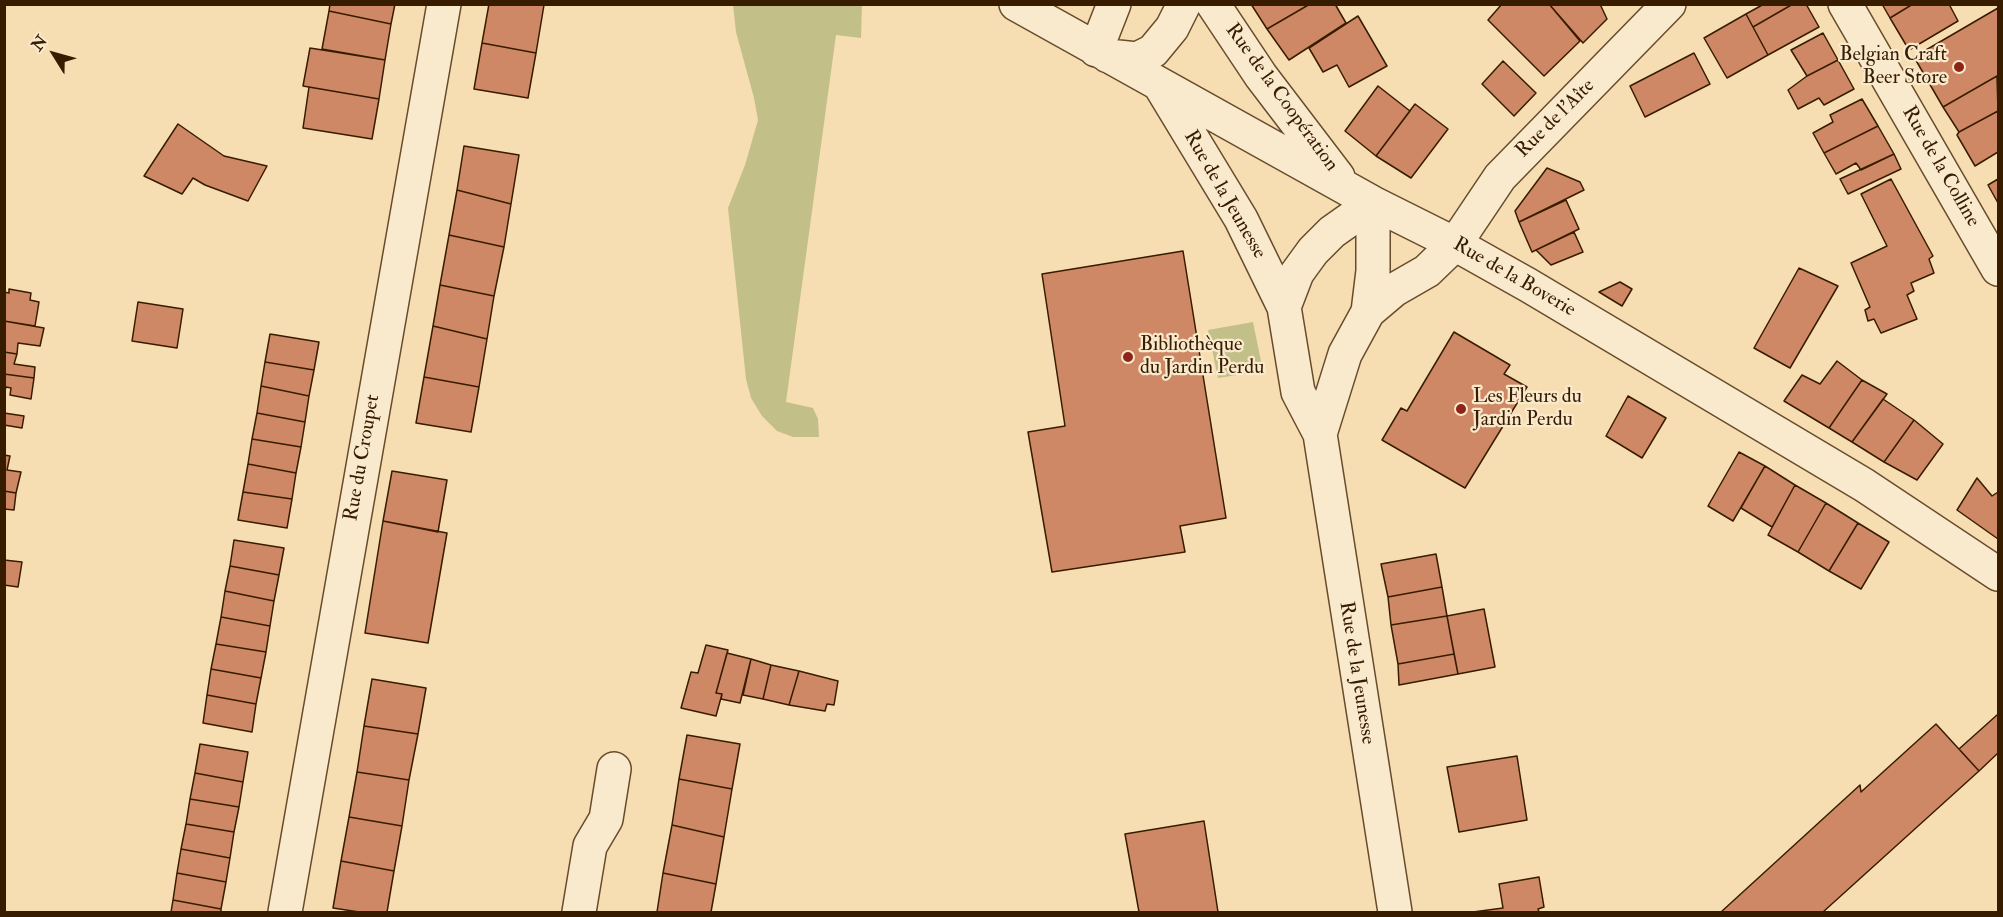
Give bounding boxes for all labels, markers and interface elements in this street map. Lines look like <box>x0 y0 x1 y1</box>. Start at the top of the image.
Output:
street label: Rue de la Coopération <box>1219 19 1343 177</box>
north arrow <box>24 24 84 84</box>
text: N <box>27 31 52 55</box>
place label: Belgian Craft Beer Store <box>1839 44 1947 91</box>
marker: Belgian Craft Beer Store <box>1952 60 1966 74</box>
street label: Rue de l'Aîte <box>1512 75 1600 163</box>
street label: Rue de la Colline <box>1896 102 1984 232</box>
street label: Rue de la Jeunesse <box>1178 127 1270 263</box>
street label: Rue de la Boverie <box>1448 233 1580 323</box>
place label: Bibliothèque du Jardin Perdu <box>1140 334 1264 381</box>
marker: Bibliothèque du Jardin Perdu <box>1121 350 1135 364</box>
place label: Les Fleurs du Jardin Perdu <box>1473 386 1582 433</box>
street label: Rue du Croupet <box>340 393 386 523</box>
marker: Les Fleurs du Jardin Perdu <box>1454 402 1468 416</box>
street label: Rue de la Jeunesse <box>1333 600 1379 746</box>

